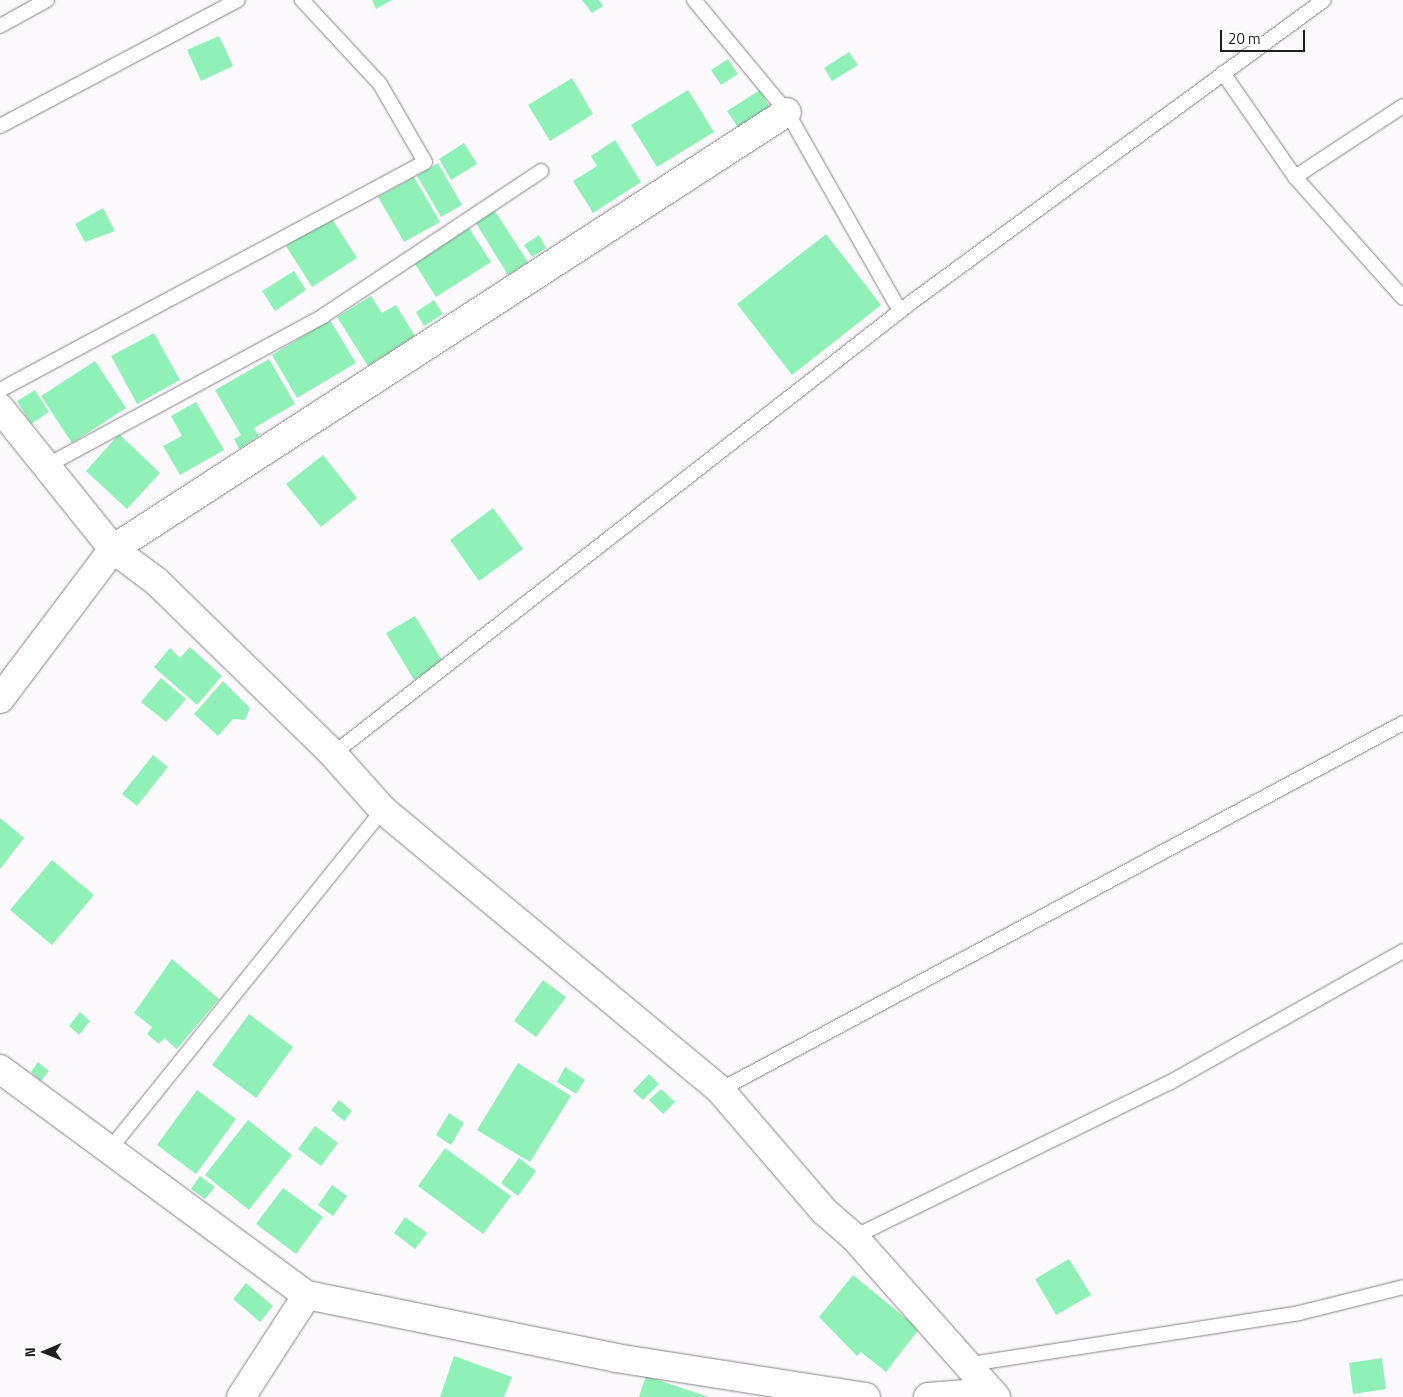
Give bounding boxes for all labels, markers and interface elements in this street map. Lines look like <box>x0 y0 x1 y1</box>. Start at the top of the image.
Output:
scale bar <box>1223 20 1308 52</box>
text: 20 m <box>1228 27 1261 50</box>
north arrow <box>20 1327 70 1377</box>
text: N <box>19 1347 40 1357</box>

